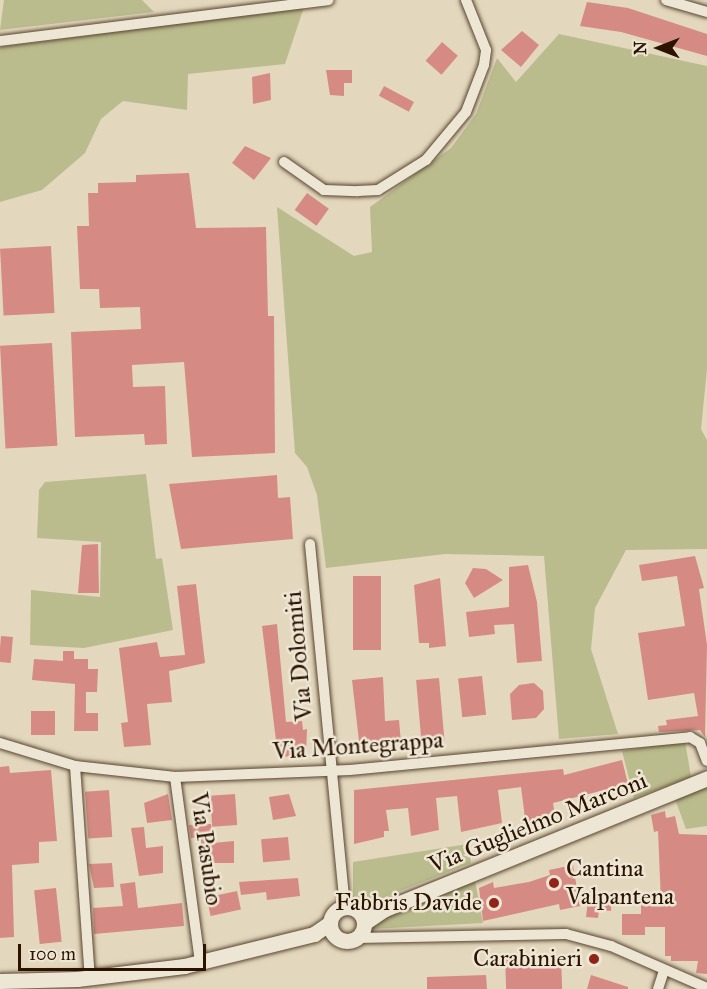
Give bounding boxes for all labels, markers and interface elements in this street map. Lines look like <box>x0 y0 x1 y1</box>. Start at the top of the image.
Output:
north arrow <box>629 18 689 78</box>
text: N <box>631 41 650 55</box>
street label: Via Dolomiti <box>279 590 319 722</box>
street label: Via Montegrappa <box>272 726 444 766</box>
street label: Via Guglielmo Marconi <box>425 766 651 880</box>
street label: Via Pasubio <box>184 791 228 907</box>
place label: Cantina Valpantena <box>566 855 674 911</box>
marker: Cantina Valpantena <box>547 876 561 890</box>
place label: Fabbris Davide <box>335 889 482 917</box>
marker: Fabbris Davide <box>487 896 501 910</box>
scale bar <box>21 932 208 970</box>
text: 100 m <box>29 943 76 965</box>
place label: Carabinieri <box>473 945 582 973</box>
marker: Carabinieri <box>587 952 601 966</box>

